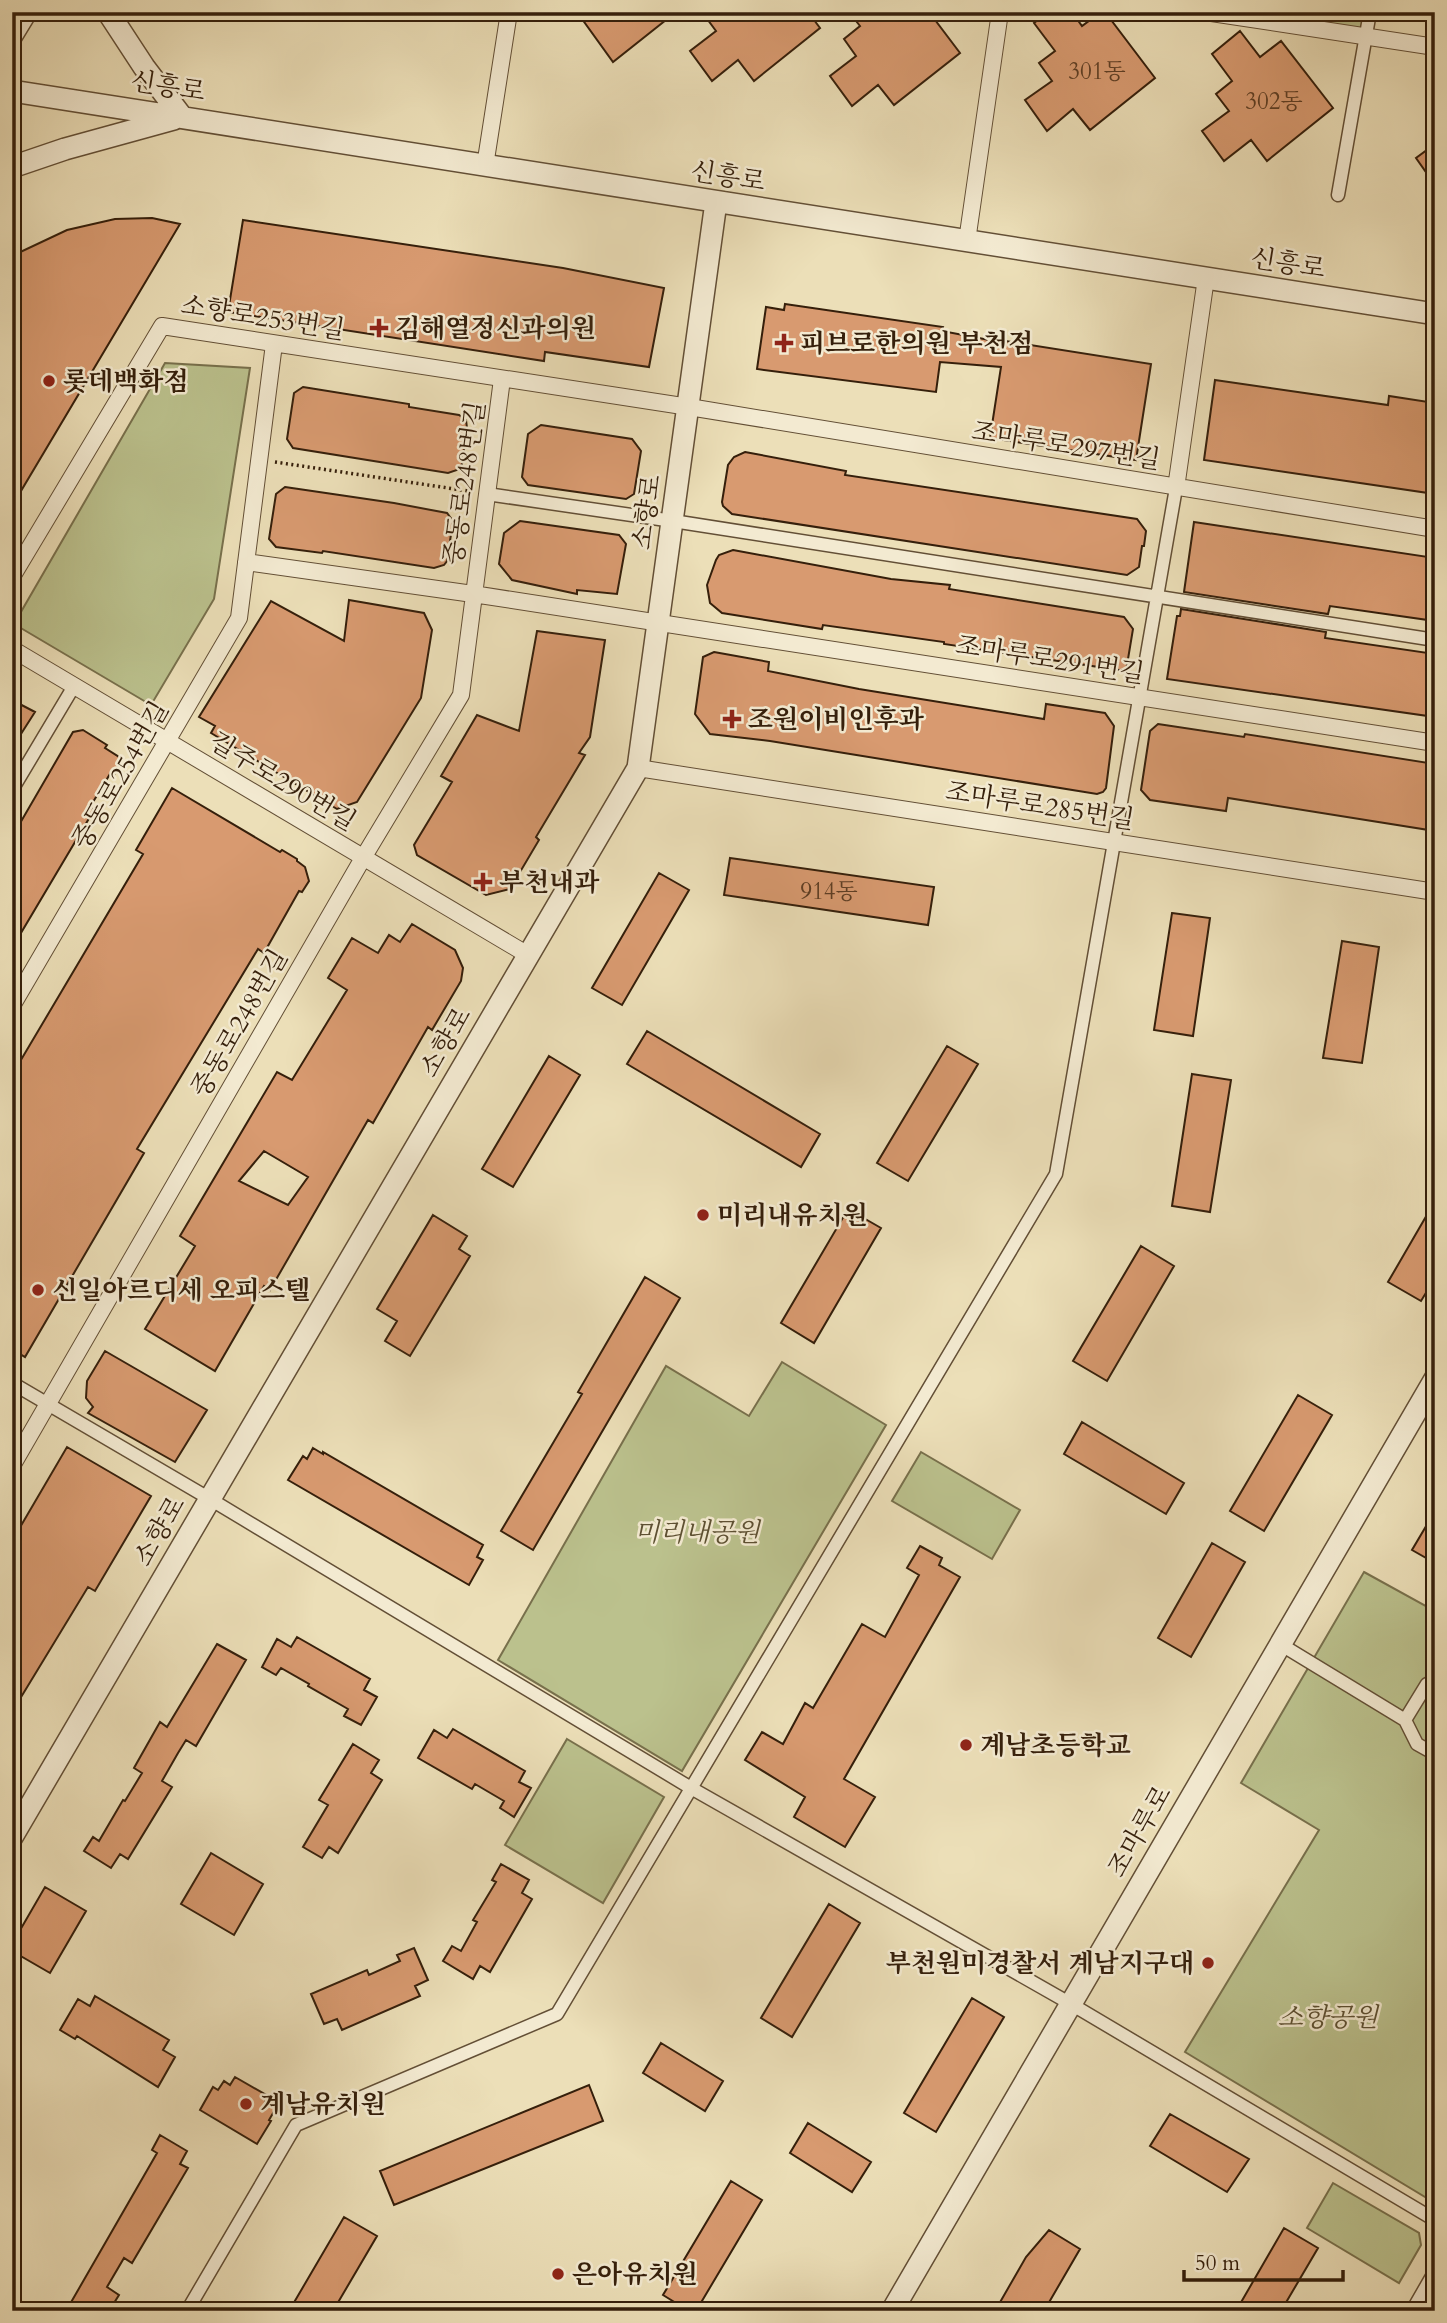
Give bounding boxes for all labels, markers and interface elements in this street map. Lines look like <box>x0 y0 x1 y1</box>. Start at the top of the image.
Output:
house number: 301동 <box>1068 56 1126 87</box>
street label: 신흥로 <box>128 63 208 110</box>
house number: 302동 <box>1245 86 1303 117</box>
street label: 신흥로 <box>688 153 768 200</box>
street label: 신흥로 <box>1248 240 1328 287</box>
street label: 소향로253번길 <box>178 287 347 348</box>
place label: 김해열정신과의원 <box>395 311 596 346</box>
marker: 김해열정신과의원 <box>369 318 389 338</box>
place label: 피브로한의원 부천점 <box>800 326 1033 361</box>
marker: 피브로한의원 부천점 <box>774 333 794 353</box>
place label: 롯데백화점 <box>63 364 189 399</box>
marker: 롯데백화점 <box>41 373 57 389</box>
street label: 중동로248번길 <box>436 399 493 567</box>
street label: 조마루로297번길 <box>969 413 1163 478</box>
street label: 소향로 <box>624 472 669 552</box>
street label: 조마루로291번길 <box>953 627 1147 692</box>
street label: 중동로254번길 <box>64 695 177 856</box>
place label: 조원이비인후과 <box>748 702 925 737</box>
marker: 조원이비인후과 <box>722 709 742 729</box>
street label: 길주로290번길 <box>203 724 363 839</box>
street label: 조마루로285번길 <box>943 773 1137 838</box>
place label: 부천내과 <box>499 865 600 900</box>
marker: 부천내과 <box>473 872 493 892</box>
house number: 914동 <box>800 876 858 907</box>
street label: 중동로248번길 <box>183 943 296 1104</box>
street label: 소향로 <box>411 1001 479 1084</box>
place label: 미리내유치원 <box>717 1198 868 1233</box>
marker: 미리내유치원 <box>695 1207 711 1223</box>
place label: 신일아르디세 오피스텔 <box>52 1273 310 1308</box>
marker: 신일아르디세 오피스텔 <box>30 1282 46 1298</box>
street label: 소향로 <box>125 1490 193 1573</box>
park label: 미리내공원 <box>634 1515 762 1550</box>
place label: 계남초등학교 <box>980 1728 1131 1763</box>
marker: 계남초등학교 <box>958 1737 974 1753</box>
street label: 조마루로 <box>1099 1779 1180 1884</box>
place label: 부천원미경찰서 계남지구대 <box>886 1946 1194 1981</box>
marker: 부천원미경찰서 계남지구대 <box>1200 1955 1216 1971</box>
park label: 소향공원 <box>1278 2000 1380 2035</box>
place label: 계남유치원 <box>260 2087 386 2122</box>
marker: 계남유치원 <box>238 2096 254 2112</box>
scale bar <box>1184 2239 1344 2283</box>
text: 50 m <box>1195 2249 1240 2278</box>
place label: 은아유치원 <box>572 2257 698 2292</box>
marker: 은아유치원 <box>550 2266 566 2282</box>

